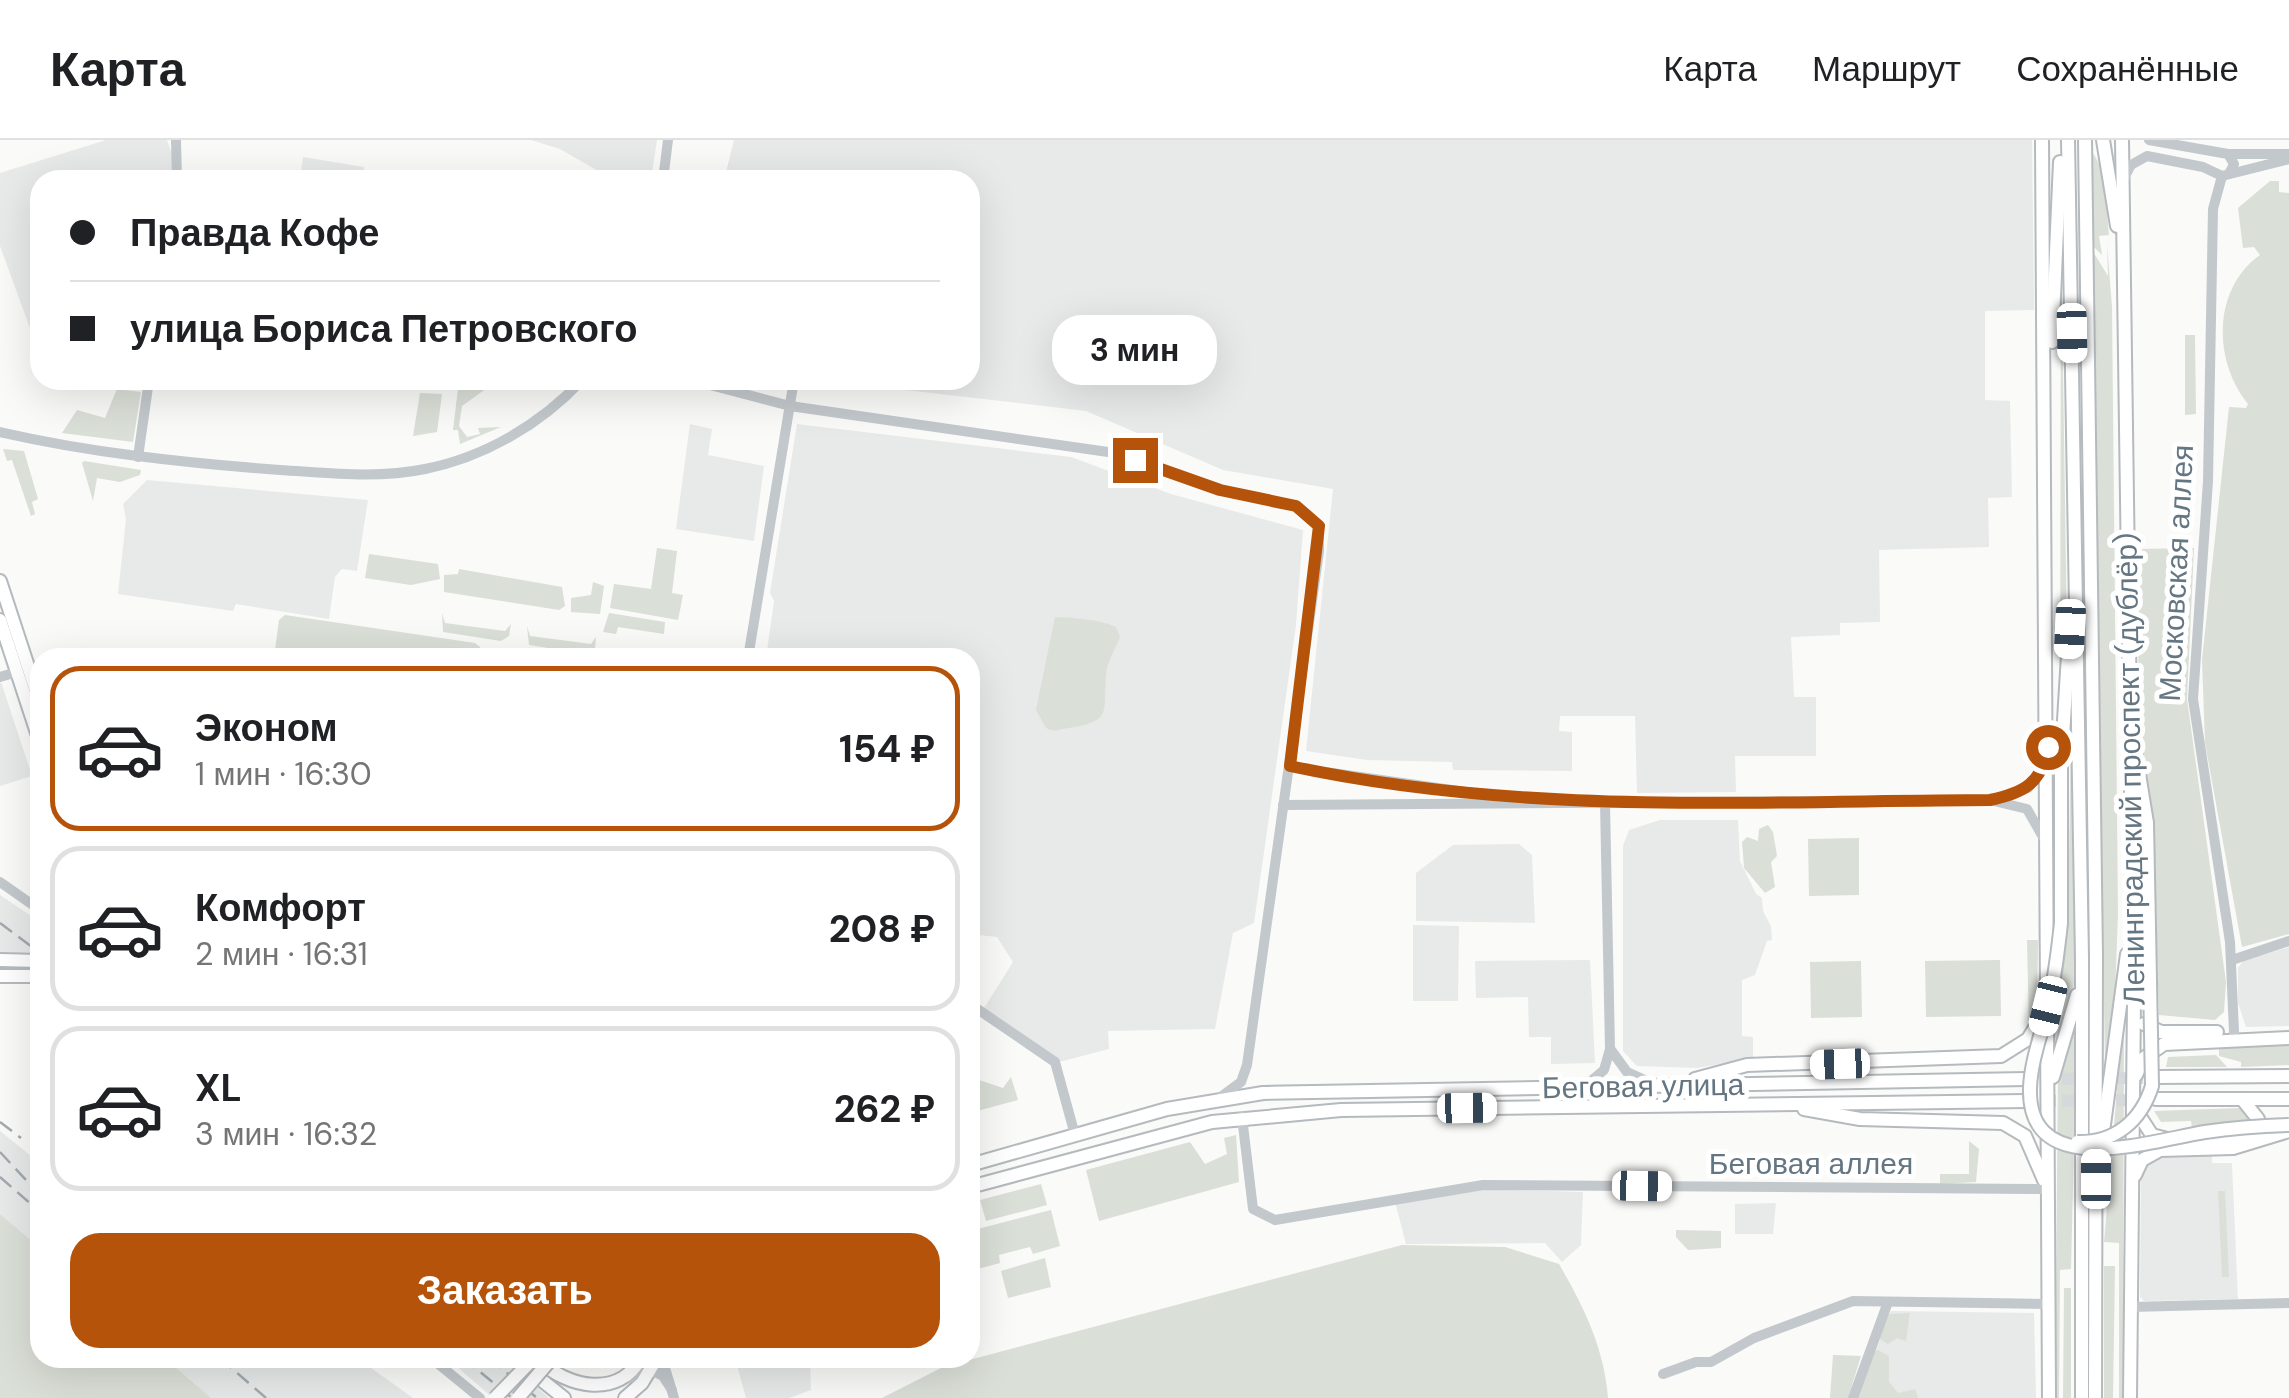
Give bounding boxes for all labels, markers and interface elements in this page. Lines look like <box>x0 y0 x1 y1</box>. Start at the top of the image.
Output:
text: Карта <box>50 38 185 101</box>
text: Карта <box>1663 46 1757 92</box>
text: Маршрут <box>1812 46 1961 92</box>
text: Сохранённые <box>2016 46 2239 92</box>
text: Правда Кофе <box>130 208 380 258</box>
car <box>2056 303 2088 363</box>
text: улица Бориса Петровского <box>130 304 638 354</box>
callout: 3 мин <box>1052 315 1218 385</box>
text: 3 мин <box>1090 329 1179 371</box>
route end <box>1113 438 1158 483</box>
street label: Московская аллея <box>2150 444 2202 702</box>
street label: Ленинградский проспект (дублёр) <box>2106 533 2154 1005</box>
car <box>2053 598 2087 660</box>
text: Эконом <box>195 703 338 753</box>
icon: car <box>75 704 165 794</box>
text: 154 ₽ <box>839 724 935 774</box>
route start <box>2026 725 2071 770</box>
text: 1 мин · 16:30 <box>195 753 372 795</box>
text: Комфорт <box>195 883 366 933</box>
icon: car <box>75 884 165 974</box>
text: 208 ₽ <box>829 904 935 954</box>
text: 2 мин · 16:31 <box>195 933 368 975</box>
car <box>2026 973 2070 1039</box>
car <box>1809 1048 1871 1080</box>
text: XL <box>195 1063 242 1113</box>
icon: car <box>75 1064 165 1154</box>
street label: Беговая улица <box>1542 1065 1745 1107</box>
text: 262 ₽ <box>834 1084 935 1134</box>
car <box>1437 1092 1497 1124</box>
text: 3 мин · 16:32 <box>195 1113 377 1155</box>
street label: Беговая аллея <box>1709 1144 1913 1183</box>
car <box>2081 1149 2111 1209</box>
car <box>1612 1170 1672 1202</box>
button: Заказать <box>70 1233 940 1348</box>

